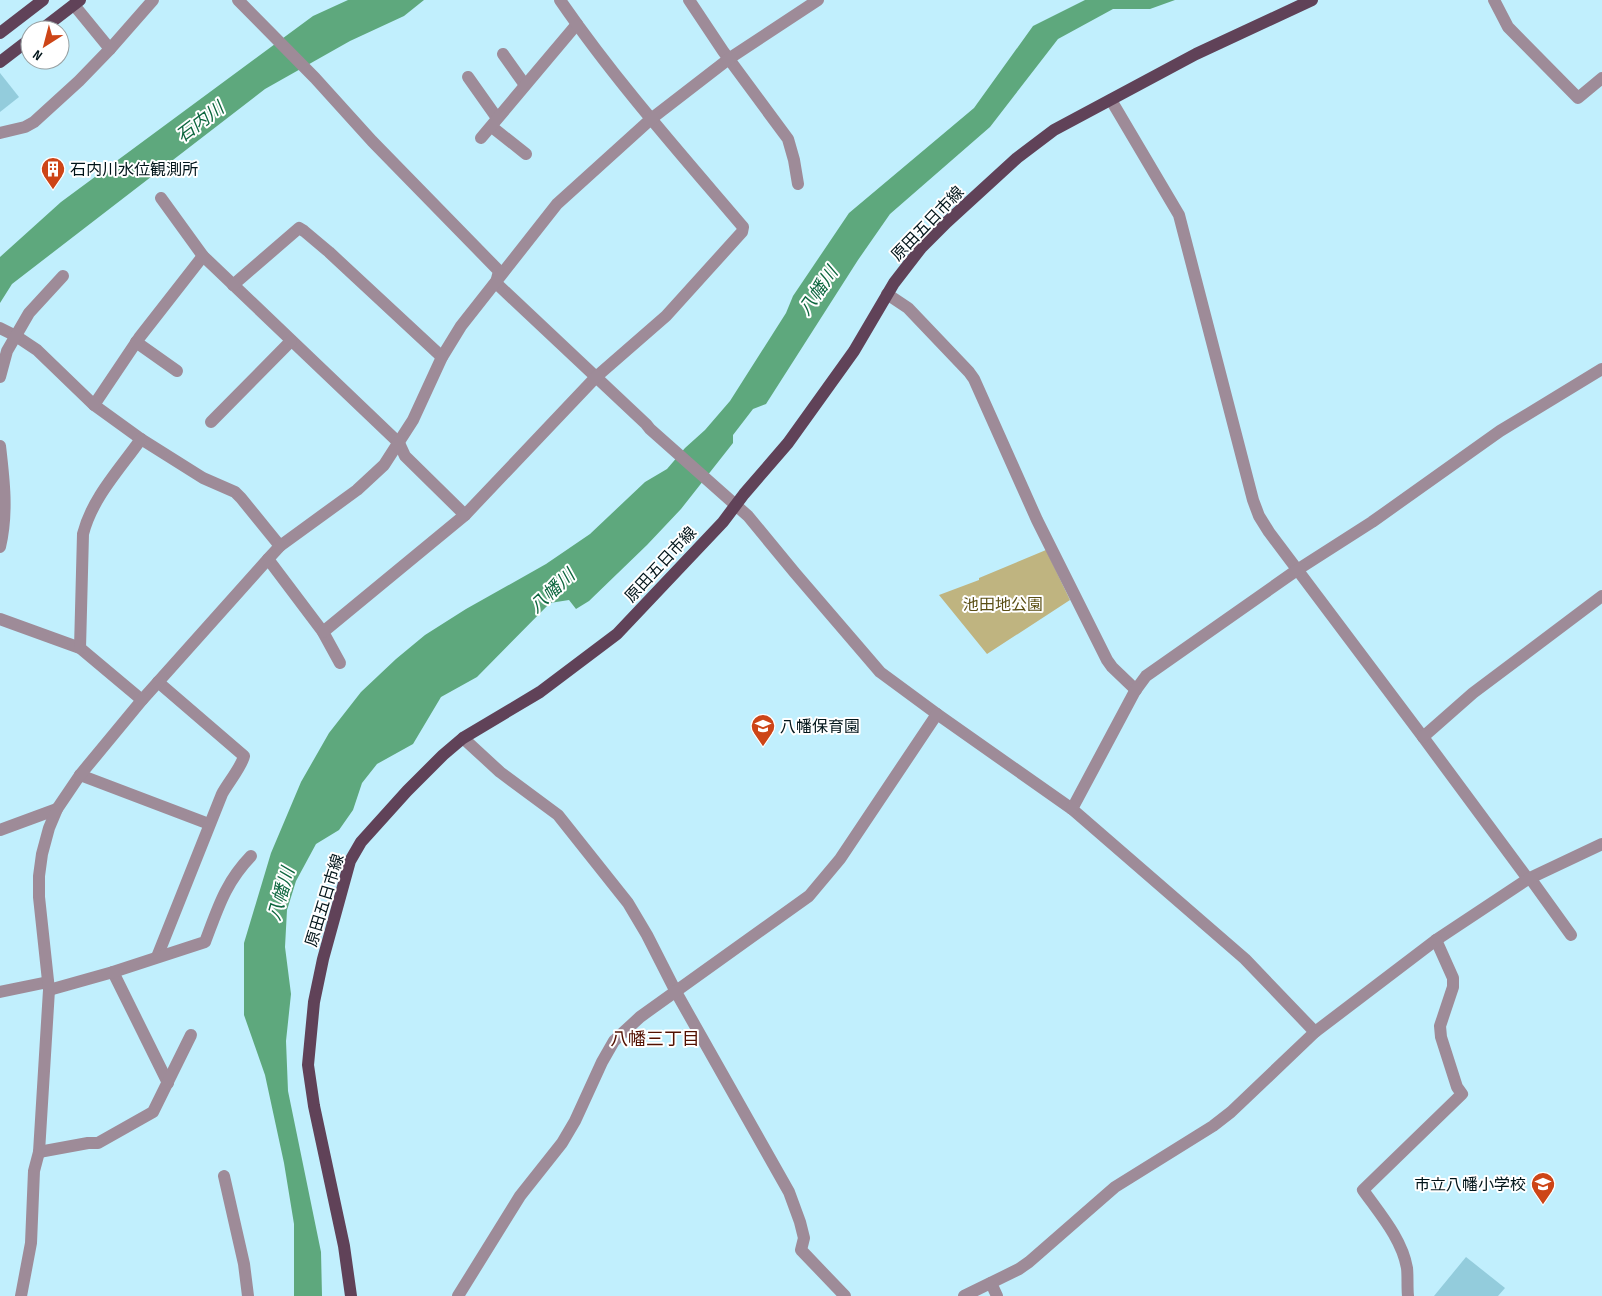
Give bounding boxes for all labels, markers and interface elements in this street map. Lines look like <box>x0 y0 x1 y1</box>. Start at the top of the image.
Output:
north arrow <box>20 20 70 70</box>
text: N <box>30 46 46 64</box>
water label: 石内川 <box>172 97 230 147</box>
building icon: 石内川水位観測所 <box>40 156 66 190</box>
place label: 石内川水位観測所 <box>70 161 198 180</box>
street label: 原田五日市線 <box>888 183 968 265</box>
water label: 八幡川 <box>794 262 844 319</box>
street label: 原田五日市線 <box>621 523 701 607</box>
water label: 八幡川 <box>525 564 581 617</box>
park label: 池田地公園 <box>963 596 1043 615</box>
school or university icon: 八幡保育園 <box>750 713 776 747</box>
place label: 八幡保育園 <box>780 718 860 737</box>
street label: 原田五日市線 <box>302 852 349 949</box>
water label: 八幡川 <box>264 863 300 923</box>
district label: 八幡三丁目 <box>610 1029 700 1050</box>
school or university icon: 市立八幡小学校 <box>1530 1171 1556 1205</box>
place label: 市立八幡小学校 <box>1414 1176 1526 1195</box>

